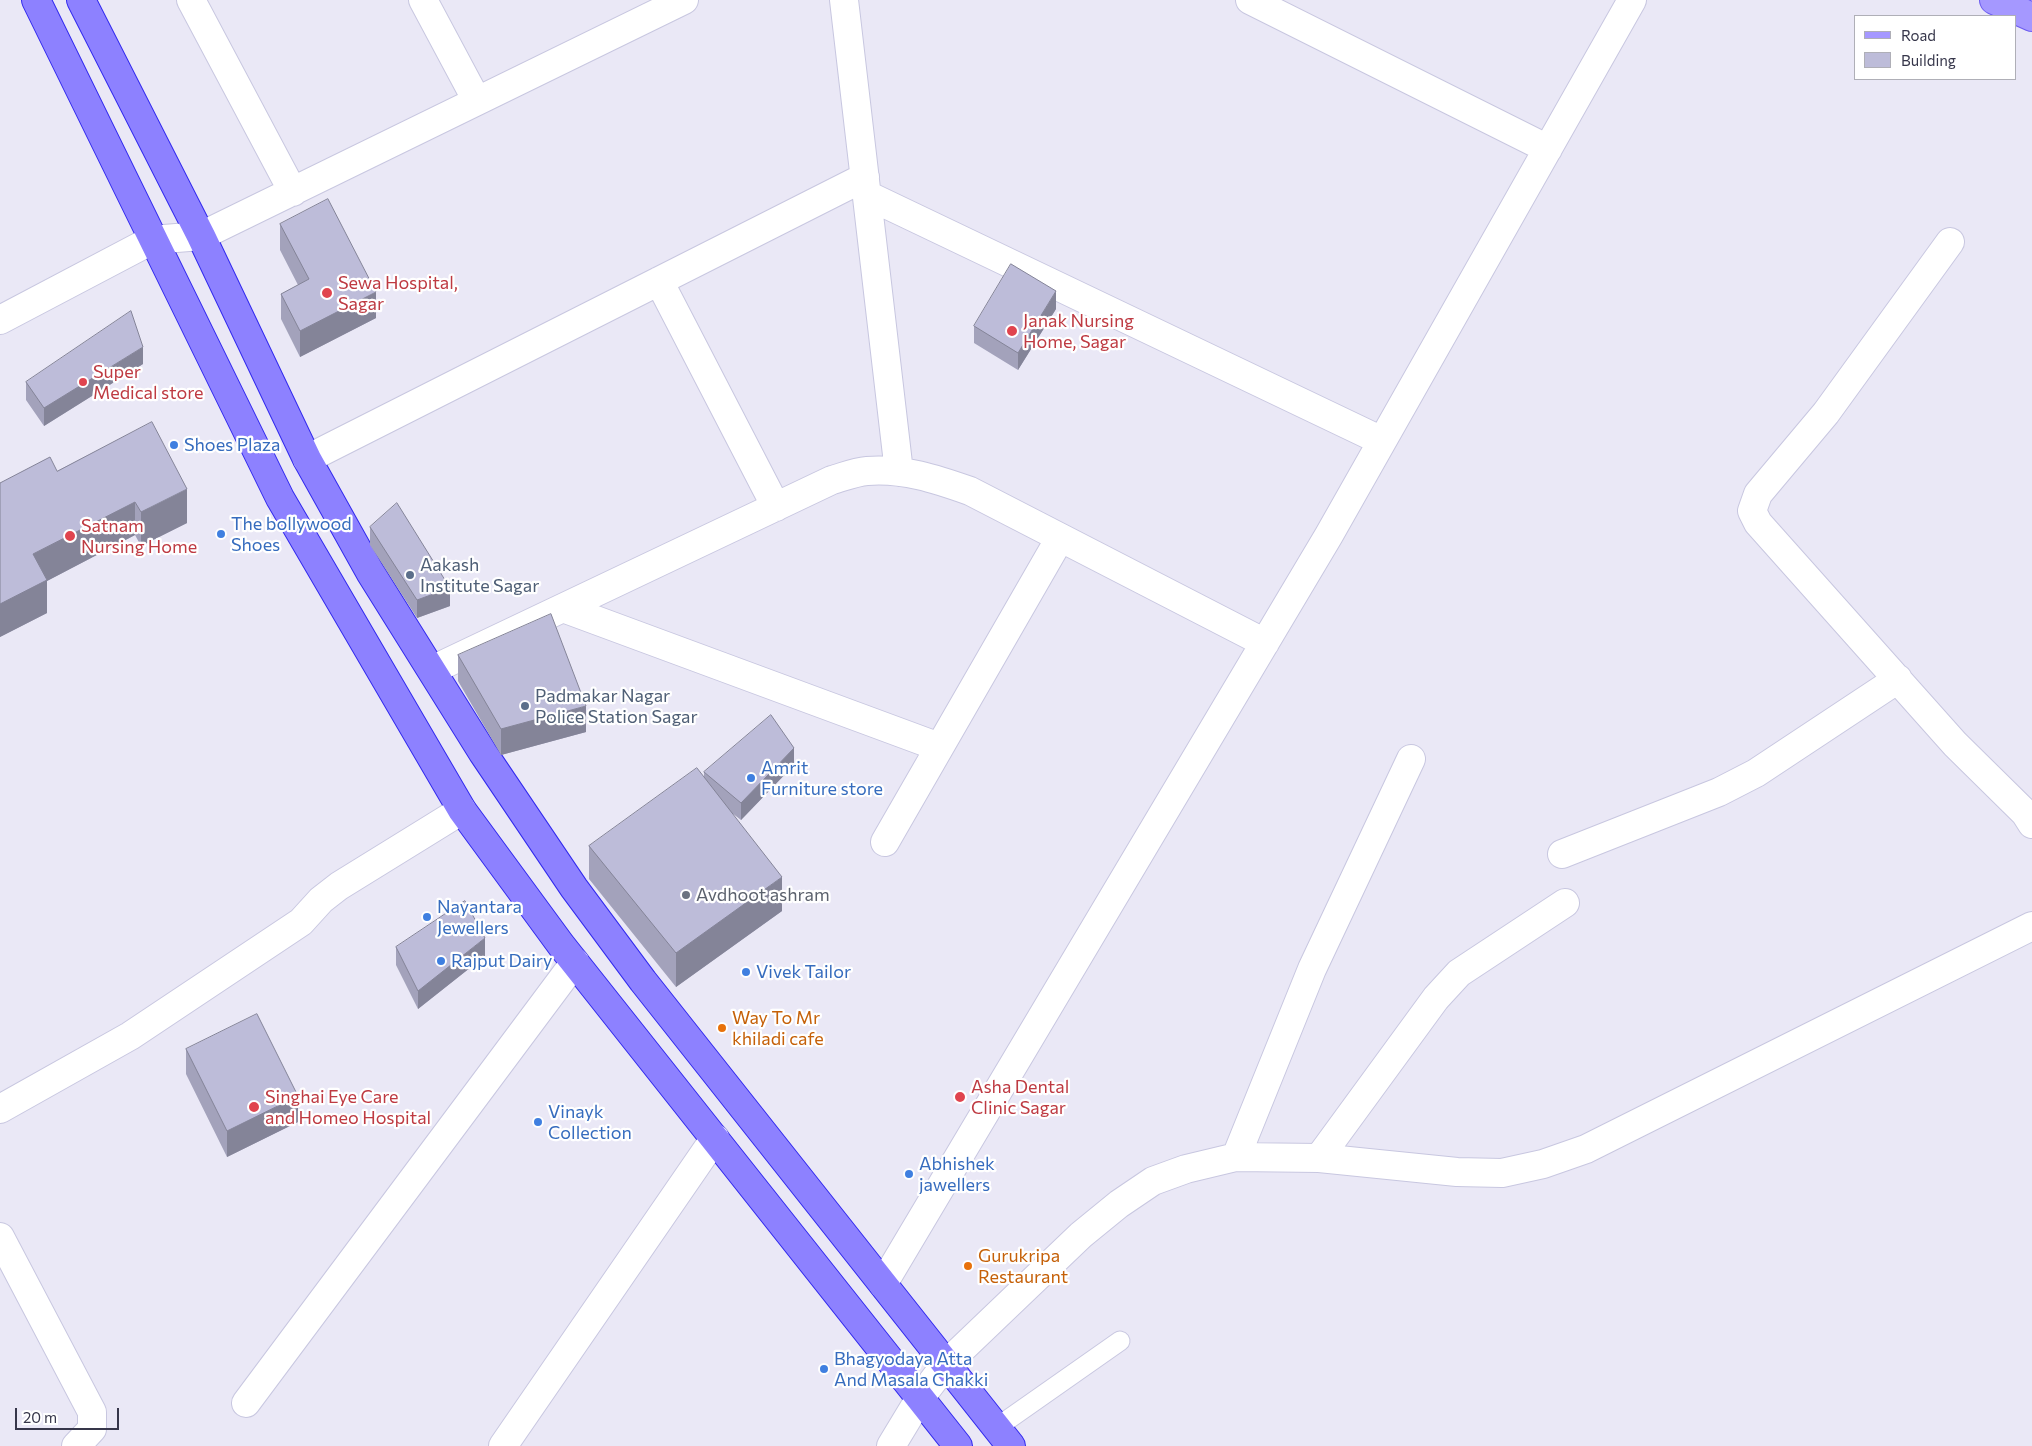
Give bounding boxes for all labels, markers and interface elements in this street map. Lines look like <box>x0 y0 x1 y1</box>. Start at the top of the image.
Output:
legend <box>1854 15 2017 80</box>
text: Road <box>1901 26 1936 44</box>
text: Building <box>1901 51 1956 69</box>
place label: Sewa Hospital, Sagar <box>338 272 458 314</box>
marker: Sewa Hospital, Sagar <box>320 286 334 300</box>
place label: Janak Nursing Home, Sagar <box>1023 310 1134 352</box>
marker: Janak Nursing Home, Sagar <box>1005 324 1019 338</box>
place label: Super Medical store <box>93 361 204 404</box>
marker: Super Medical store <box>77 376 89 388</box>
place label: Shoes Plaza <box>184 434 280 456</box>
marker: Shoes Plaza <box>168 439 180 451</box>
place label: The bollywood Shoes <box>231 513 352 556</box>
place label: Satnam Nursing Home <box>81 515 197 558</box>
marker: The bollywood Shoes <box>215 528 227 540</box>
marker: Satnam Nursing Home <box>63 529 77 543</box>
place label: Aakash Institute Sagar <box>420 554 539 596</box>
marker: Aakash Institute Sagar <box>404 569 416 581</box>
place label: Padmakar Nagar Police Station Sagar <box>535 685 698 728</box>
marker: Padmakar Nagar Police Station Sagar <box>519 700 531 712</box>
place label: Amrit Furniture store <box>761 757 883 800</box>
marker: Amrit Furniture store <box>745 772 757 784</box>
place label: Avdhoot ashram <box>696 884 830 906</box>
marker: Avdhoot ashram <box>680 889 692 901</box>
place label: Nayantara Jewellers <box>437 896 522 939</box>
marker: Nayantara Jewellers <box>421 911 433 923</box>
place label: Rajput Dairy <box>451 950 552 972</box>
marker: Rajput Dairy <box>435 955 447 967</box>
place label: Vivek Tailor <box>756 961 851 983</box>
marker: Vivek Tailor <box>740 966 752 978</box>
place label: Way To Mr khiladi cafe <box>732 1007 824 1050</box>
marker: Way To Mr khiladi cafe <box>716 1022 728 1034</box>
place label: Asha Dental Clinic Sagar <box>971 1076 1069 1118</box>
place label: Singhai Eye Care and Homeo Hospital <box>265 1086 431 1128</box>
marker: Asha Dental Clinic Sagar <box>953 1090 967 1104</box>
marker: Singhai Eye Care and Homeo Hospital <box>247 1100 261 1114</box>
place label: Vinayk Collection <box>548 1101 632 1144</box>
marker: Vinayk Collection <box>532 1116 544 1128</box>
place label: Abhishek jawellers <box>919 1153 995 1196</box>
marker: Abhishek jawellers <box>903 1168 915 1180</box>
place label: Gurukripa Restaurant <box>978 1245 1068 1288</box>
marker: Gurukripa Restaurant <box>962 1260 974 1272</box>
place label: Bhagyodaya Atta And Masala Chakki <box>834 1348 988 1390</box>
marker: Bhagyodaya Atta And Masala Chakki <box>818 1363 830 1375</box>
scale bar <box>18 1398 121 1430</box>
text: 20 m <box>23 1408 57 1426</box>

